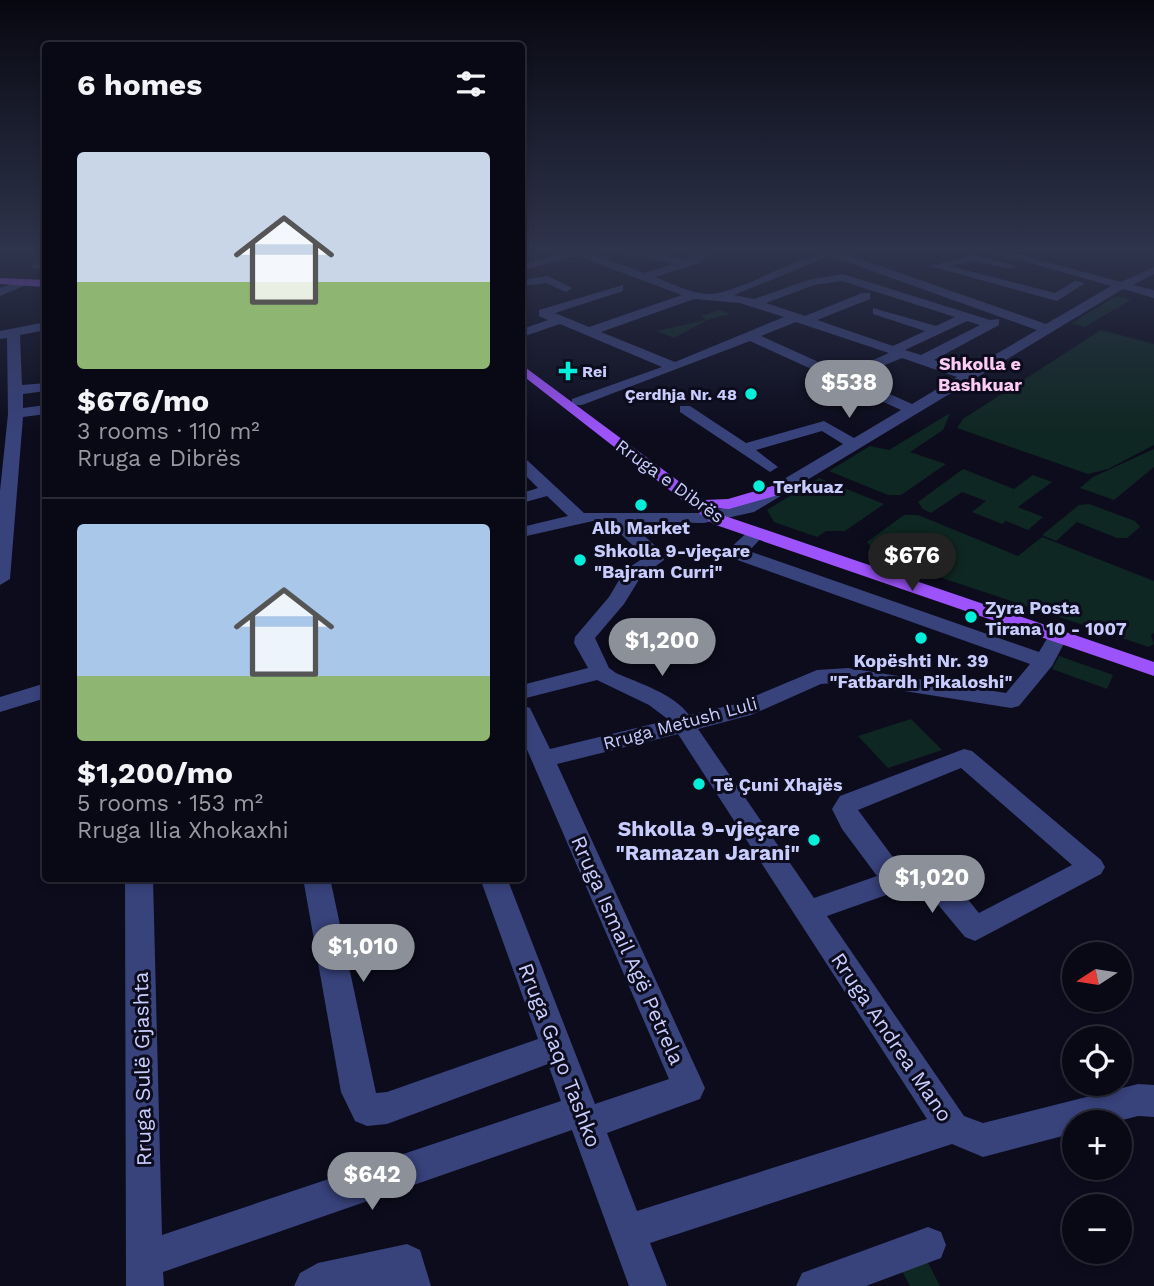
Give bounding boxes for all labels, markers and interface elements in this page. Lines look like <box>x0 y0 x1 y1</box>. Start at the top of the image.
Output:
icon: filters <box>452 65 490 103</box>
text: 6 homes <box>77 67 202 102</box>
icon: home <box>221 197 347 323</box>
district label: Shkolla e Bashkuar <box>938 353 1022 395</box>
pin: $538 <box>808 360 890 420</box>
place label: Rei <box>582 362 607 381</box>
marker: Rei <box>560 363 576 379</box>
text: $538 <box>821 369 877 396</box>
text: $676/mo <box>77 383 209 418</box>
place label: Çerdhja Nr. 48 <box>625 385 737 404</box>
marker: Çerdhja Nr. 48 <box>743 386 759 402</box>
text: 3 rooms · 110 m² <box>77 418 260 445</box>
street label: Rruga e Dibrës <box>612 435 728 527</box>
text: Rruga e Dibrës <box>77 445 241 472</box>
place label: Terkuaz <box>773 476 843 497</box>
marker: Terkuaz <box>751 478 767 494</box>
marker: Alb Market <box>633 497 649 513</box>
place label: Alb Market <box>592 517 690 538</box>
pin: $676 <box>871 534 953 593</box>
place label: Shkolla 9-vjeçare "Bajram Curri" <box>594 540 750 582</box>
text: $676 <box>884 542 940 569</box>
marker: Shkolla 9-vjeçare "Bajram Curri" <box>572 552 588 568</box>
icon: home <box>221 569 347 695</box>
place label: Zyra Posta Tirana 10 - 1007 <box>985 597 1127 639</box>
marker: Zyra Posta Tirana 10 - 1007 <box>963 609 979 625</box>
pin: $1,200 <box>605 618 719 678</box>
text: $1,200 <box>625 627 699 654</box>
marker: Kopështi Nr. 39 "Fatbardh Pikaloshi" <box>913 630 929 646</box>
place label: Kopështi Nr. 39 "Fatbardh Pikaloshi" <box>829 650 1013 692</box>
street label: Rruga Metush Luli <box>601 692 759 754</box>
text: $1,200/mo <box>77 755 233 790</box>
place label: Të Çuni Xhajës <box>713 774 843 795</box>
marker: Të Çuni Xhajës <box>691 776 707 792</box>
text: 5 rooms · 153 m² <box>77 790 263 817</box>
place label: Shkolla 9-vjeçare "Ramazan Jarani" <box>615 816 800 865</box>
text: Rruga Ilia Xhokaxhi <box>77 817 289 844</box>
street label: Rruga Ismail Agë Petrela <box>566 832 690 1068</box>
marker: Shkolla 9-vjeçare "Ramazan Jarani" <box>806 832 822 848</box>
pin: $1,020 <box>875 856 989 915</box>
text: $1,020 <box>895 864 969 891</box>
pin: $1,010 <box>306 925 420 984</box>
text: $1,010 <box>328 933 398 960</box>
north arrow <box>1062 942 1132 1012</box>
map controls <box>1062 942 1132 1264</box>
street label: Rruga Andrea Mano <box>826 948 958 1126</box>
street label: Rruga Gaqo Tashko <box>513 959 607 1151</box>
street label: Rruga Sulë Gjashta <box>128 971 156 1166</box>
button: locate <box>1062 1026 1132 1096</box>
button: + <box>1062 1110 1132 1180</box>
pin: $642 <box>331 1152 413 1212</box>
text: $642 <box>343 1161 401 1188</box>
button: − <box>1062 1194 1132 1264</box>

